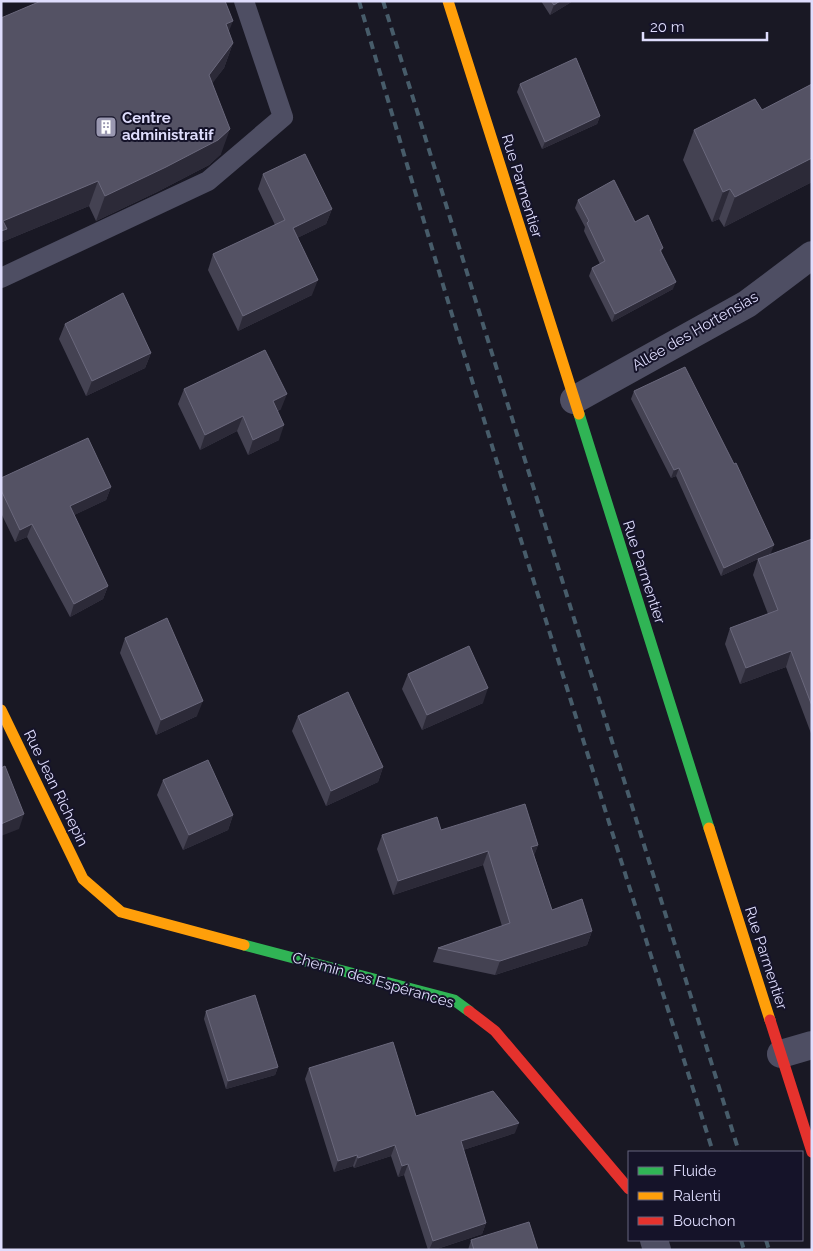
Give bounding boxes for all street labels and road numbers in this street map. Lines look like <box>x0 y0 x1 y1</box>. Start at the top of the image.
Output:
street label: Rue Parmentier <box>498 132 547 241</box>
street label: Allée des Hortensias <box>629 288 761 374</box>
street label: Rue Parmentier <box>619 518 669 627</box>
street label: Rue Jean Richepin <box>20 727 92 849</box>
street label: Rue Parmentier <box>741 904 791 1013</box>
street label: Chemin des Espérances <box>290 948 456 1012</box>

